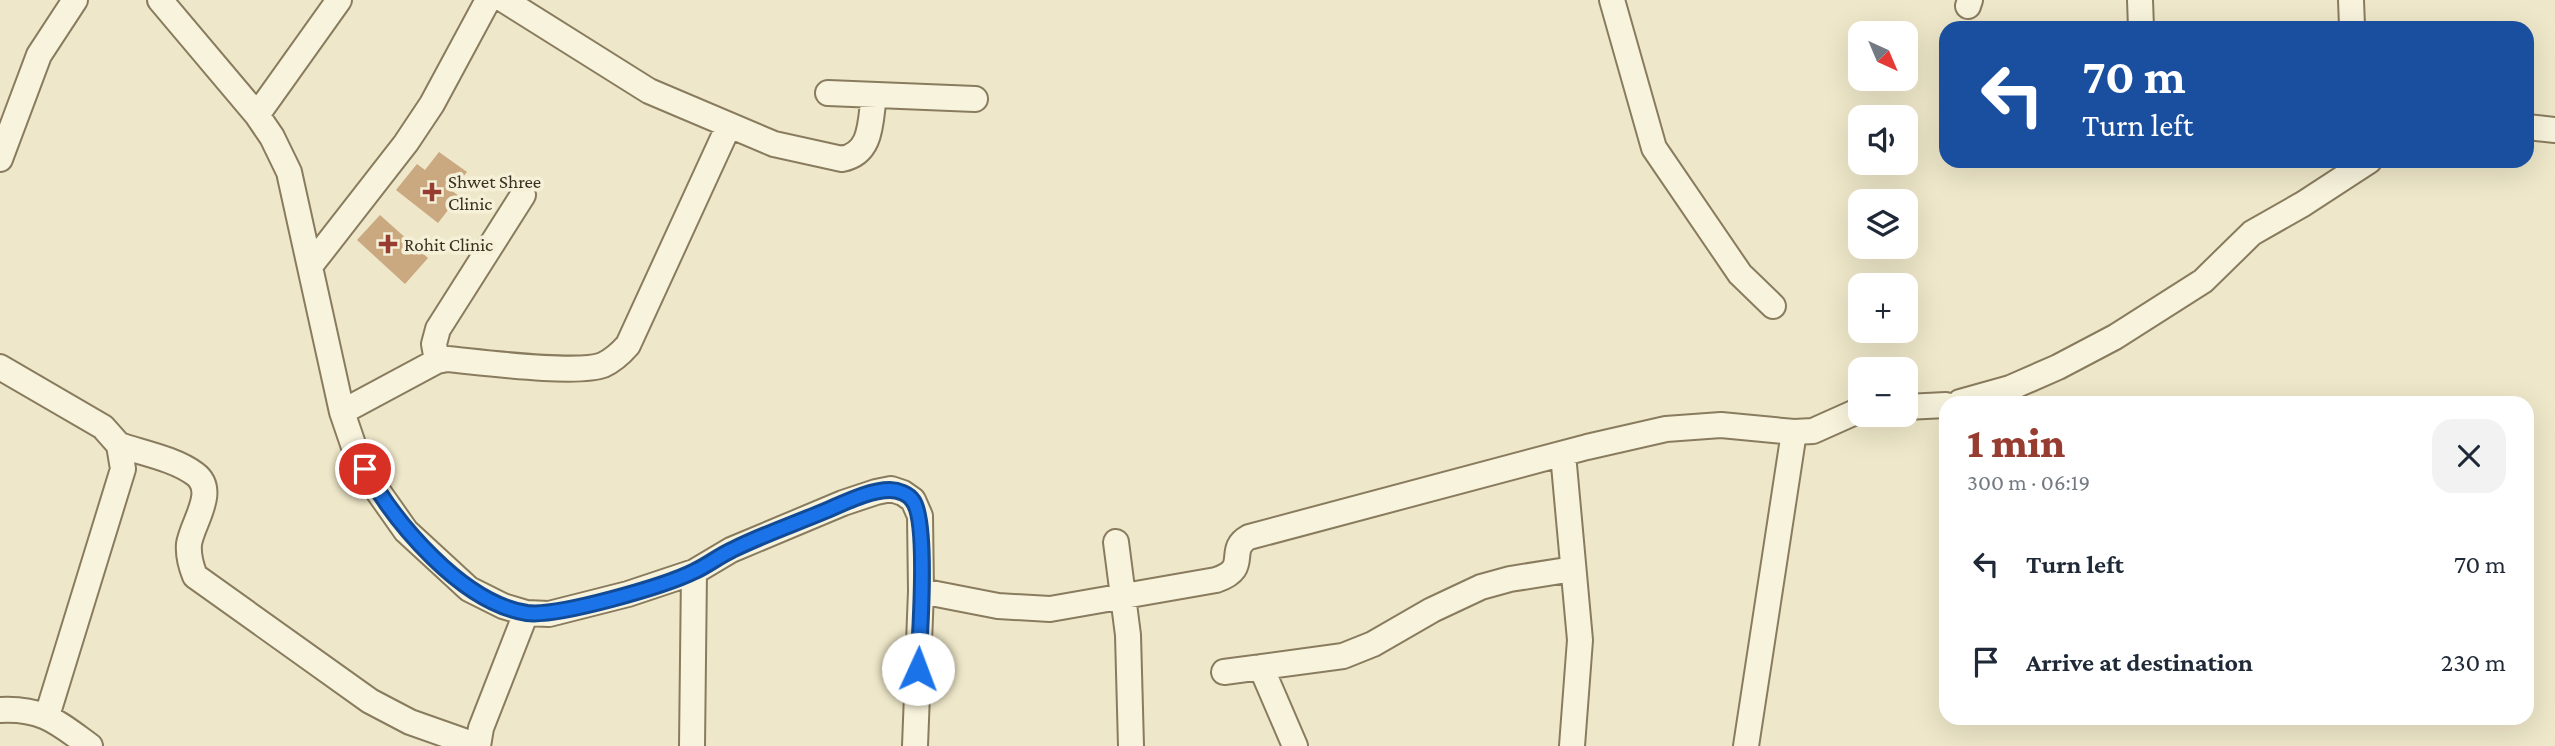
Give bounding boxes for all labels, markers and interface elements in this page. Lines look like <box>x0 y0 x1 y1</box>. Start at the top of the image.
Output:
north arrow <box>1848 21 1918 91</box>
map controls <box>1848 21 1918 427</box>
icon: left <box>1967 49 2058 140</box>
text: 70 m <box>2082 49 2186 104</box>
button: sound <box>1848 105 1918 175</box>
text: Turn left <box>2082 107 2193 143</box>
place label: Shwet Shree Clinic <box>448 171 541 214</box>
marker: Shwet Shree Clinic <box>422 182 442 202</box>
button: layers <box>1848 189 1918 259</box>
marker: Rohit Clinic <box>378 234 398 254</box>
place label: Rohit Clinic <box>404 234 493 255</box>
button: + <box>1848 273 1918 343</box>
button: − <box>1848 357 1918 427</box>
text: 1 min <box>1967 419 2065 466</box>
button: close <box>2432 419 2506 493</box>
pin <box>335 439 395 499</box>
icon: arrive <box>346 450 384 488</box>
text: 300 m · 06:19 <box>1967 469 2090 495</box>
icon: left <box>1967 545 2005 583</box>
text: Turn left <box>2026 550 2124 579</box>
text: 70 m <box>2454 550 2506 579</box>
position arrow <box>881 632 955 706</box>
icon: arrive <box>1967 643 2005 681</box>
text: Arrive at destination <box>2026 648 2253 677</box>
text: 230 m <box>2441 648 2506 677</box>

